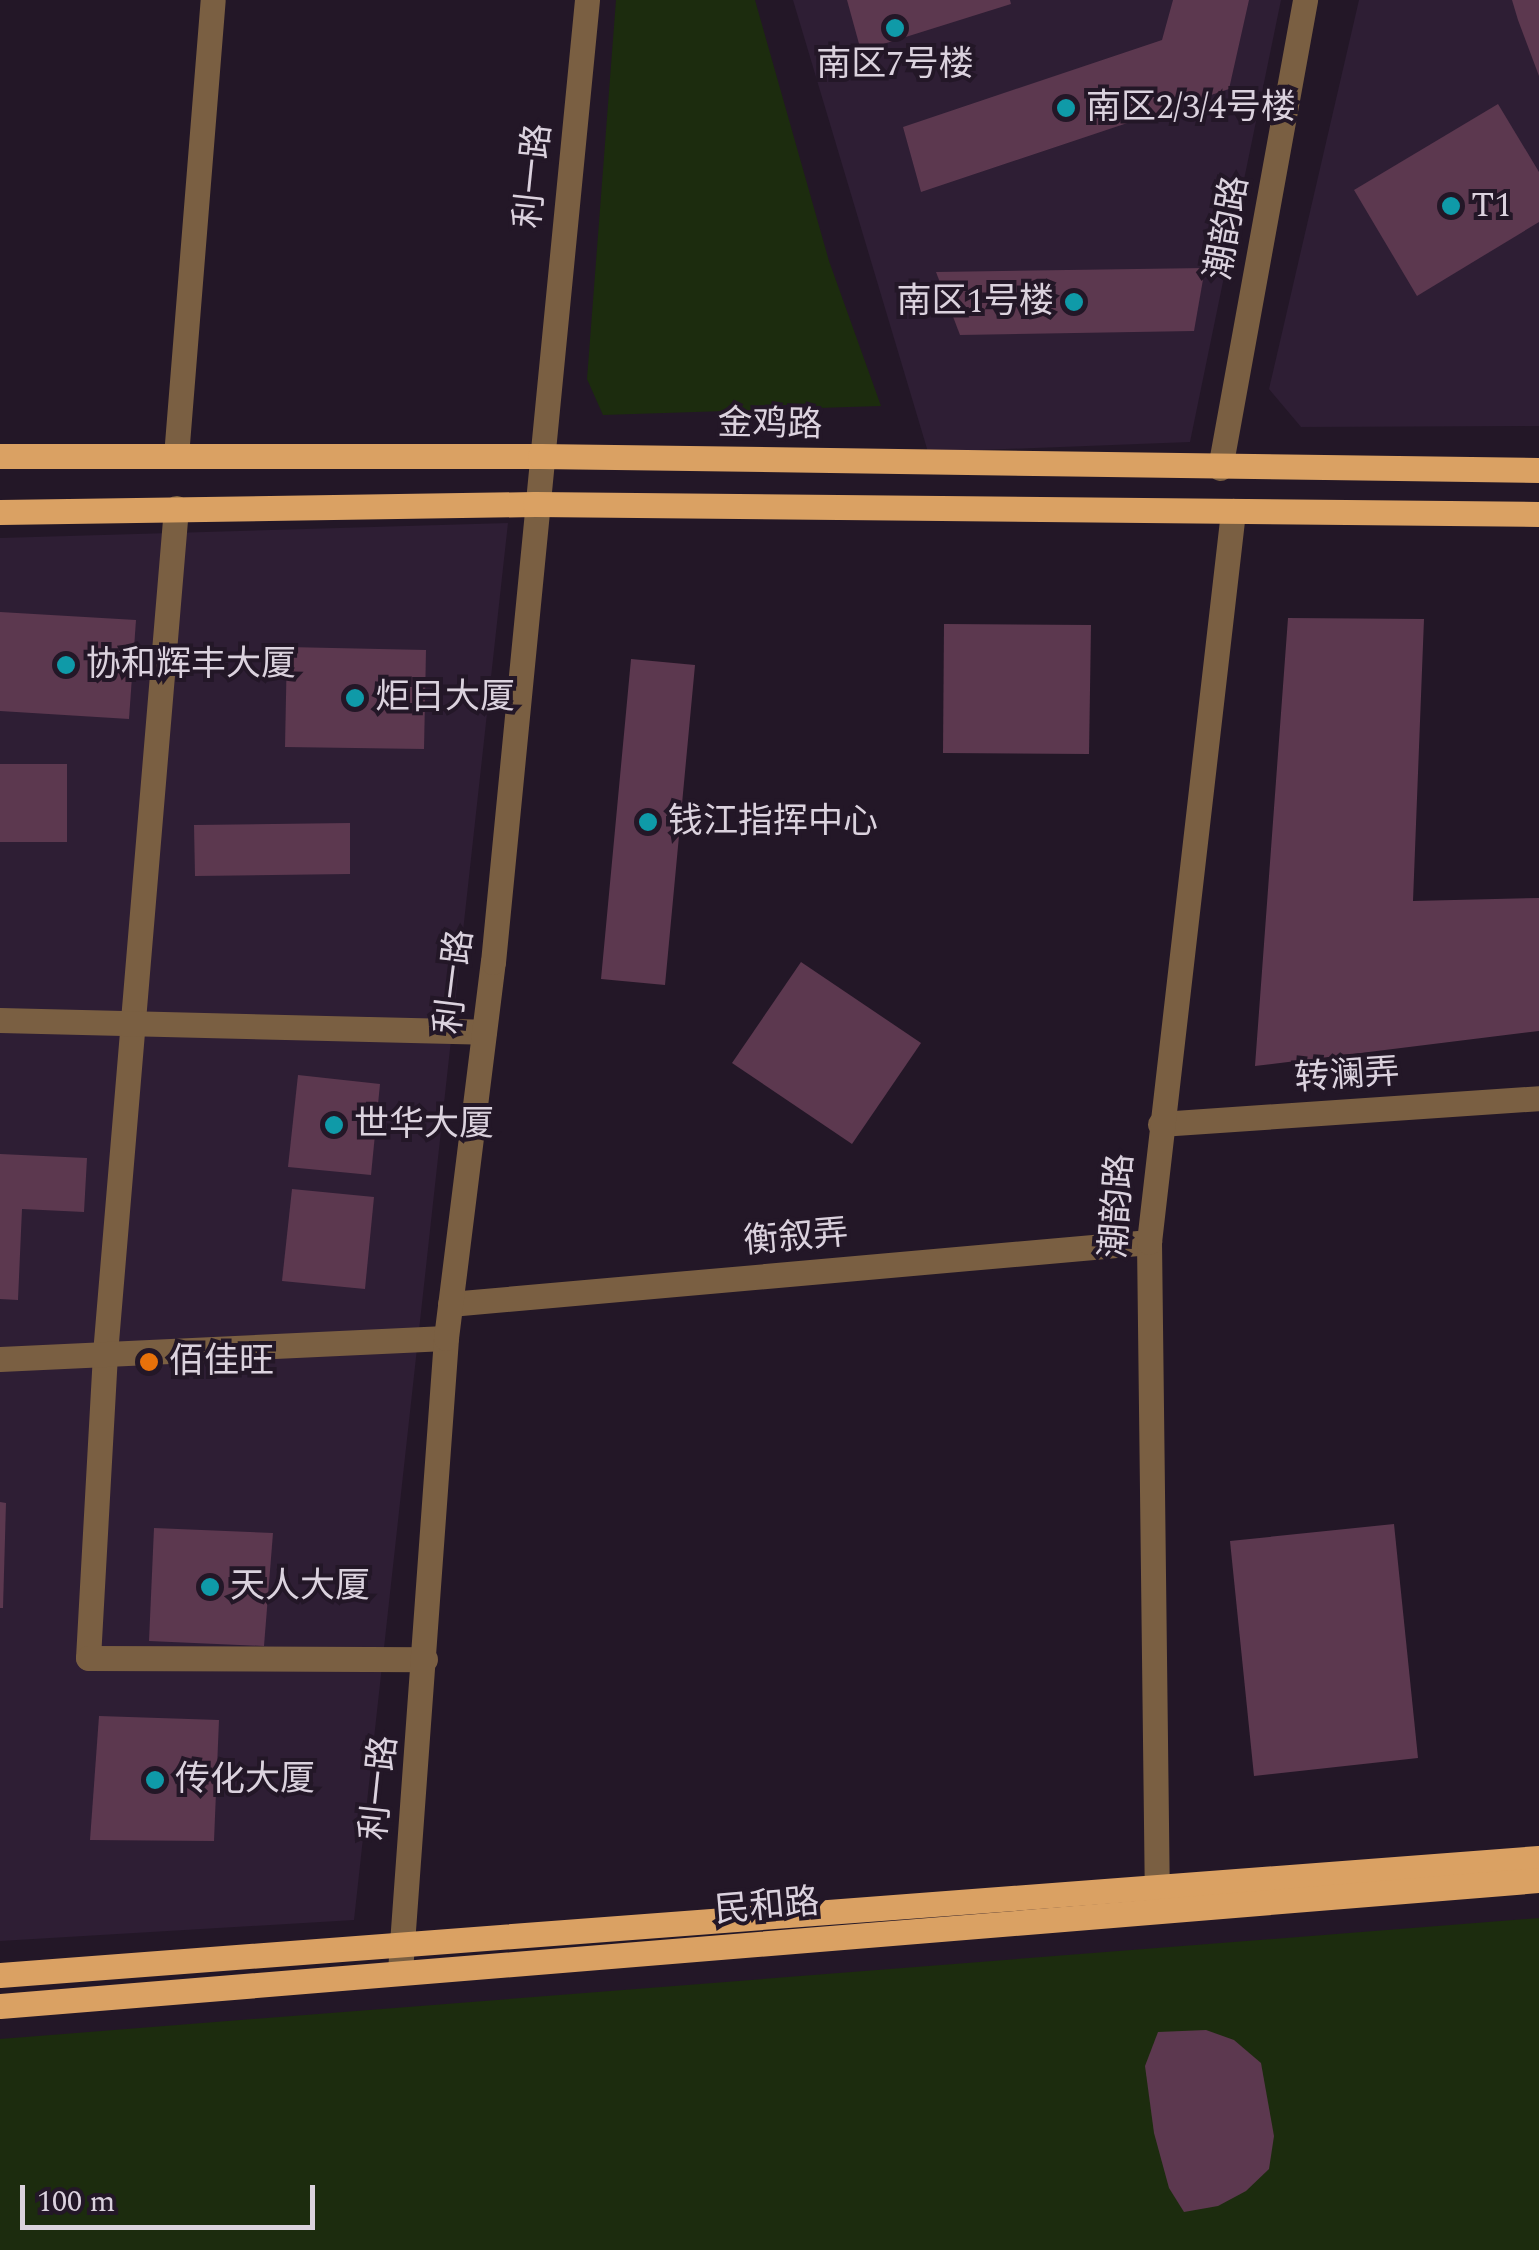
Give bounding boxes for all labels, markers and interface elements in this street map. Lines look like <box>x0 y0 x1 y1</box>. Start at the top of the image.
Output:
marker: 南区7号楼 <box>884 17 906 39</box>
place label: 南区7号楼 <box>816 44 974 86</box>
place label: 南区2/3/4号楼 <box>1086 87 1296 129</box>
marker: 南区2/3/4号楼 <box>1055 97 1077 119</box>
street label: 利一路 <box>508 122 560 230</box>
street label: 潮韵路 <box>1198 173 1258 283</box>
place label: T1 <box>1471 185 1512 227</box>
marker: T1 <box>1440 195 1462 217</box>
place label: 南区1号楼 <box>897 281 1054 323</box>
marker: 南区1号楼 <box>1063 291 1085 313</box>
street label: 金鸡路 <box>717 403 823 447</box>
place label: 协和辉丰大厦 <box>86 644 296 686</box>
marker: 协和辉丰大厦 <box>55 654 77 676</box>
place label: 炬日大厦 <box>375 677 515 719</box>
marker: 炬日大厦 <box>344 687 366 709</box>
place label: 钱江指挥中心 <box>668 801 878 843</box>
marker: 钱江指挥中心 <box>637 811 659 833</box>
street label: 利一路 <box>428 927 482 1037</box>
street label: 转澜弄 <box>1293 1051 1401 1101</box>
place label: 世华大厦 <box>354 1104 494 1146</box>
marker: 世华大厦 <box>323 1114 345 1136</box>
street label: 潮韵路 <box>1093 1152 1143 1260</box>
street label: 衡叙弄 <box>742 1213 850 1263</box>
place label: 佰佳旺 <box>169 1341 274 1383</box>
marker: 佰佳旺 <box>138 1351 160 1373</box>
place label: 天人大厦 <box>230 1566 370 1608</box>
marker: 天人大厦 <box>199 1576 221 1598</box>
street label: 利一路 <box>354 1734 406 1842</box>
place label: 传化大厦 <box>175 1759 315 1801</box>
marker: 传化大厦 <box>144 1769 166 1791</box>
street label: 民和路 <box>713 1882 821 1932</box>
scale bar <box>25 2165 320 2227</box>
text: 100 m <box>37 2179 115 2225</box>

